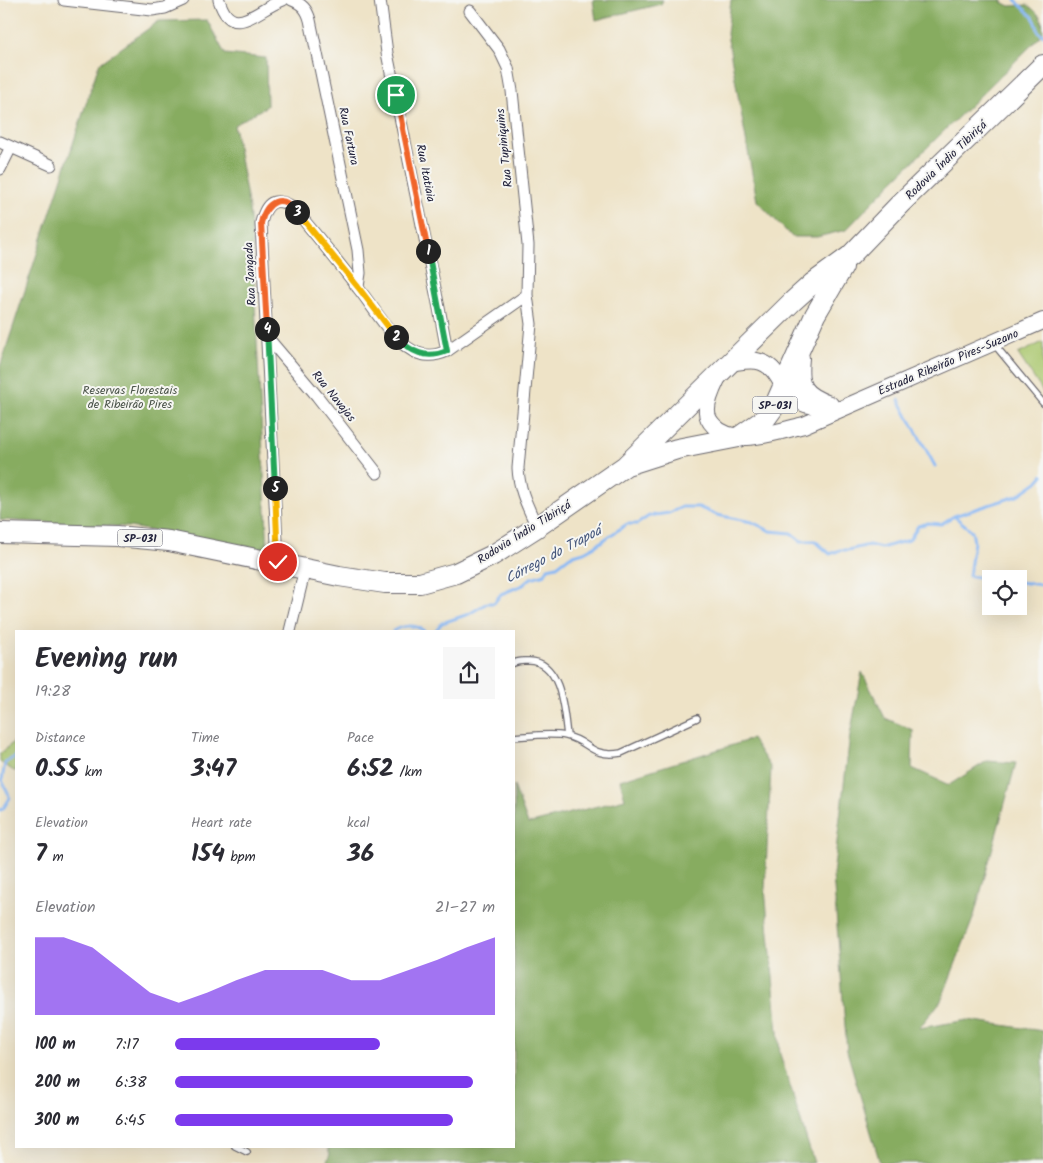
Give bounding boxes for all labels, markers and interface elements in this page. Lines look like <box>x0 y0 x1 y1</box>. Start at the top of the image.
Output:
pin <box>375 74 417 116</box>
icon: arrive <box>382 81 410 109</box>
street label: Rua Fartura <box>333 105 364 167</box>
street label: Rua Tupiniquins <box>491 108 518 188</box>
street label: Rodovia Índio Tibiriçá <box>901 115 993 205</box>
street label: Rua Itatiaia <box>411 142 441 204</box>
pin: 3 <box>284 200 310 224</box>
text: 3 <box>294 201 301 223</box>
pin: 1 <box>416 238 440 264</box>
text: 1 <box>426 240 431 262</box>
street label: Rua Jangada <box>239 241 262 306</box>
pin: 4 <box>254 316 280 342</box>
text: 4 <box>264 318 271 340</box>
pin: 2 <box>384 324 408 350</box>
street label: Estrada Ribeirão Pires-Suzano <box>875 324 1022 401</box>
text: 2 <box>392 326 401 348</box>
street label: Rua Navajas <box>307 366 360 426</box>
park label: Reservas Florestais de Ribeirão Pires <box>83 381 177 414</box>
road number: SP-031 <box>752 396 798 414</box>
pin: 5 <box>262 476 288 500</box>
text: 5 <box>272 477 279 499</box>
street label: Rodovia Índio Tibiriçá <box>474 495 576 569</box>
water label: Córrego do Trapoá <box>501 518 609 590</box>
road number: SP-031 <box>118 530 162 546</box>
pin <box>257 541 299 583</box>
icon: check <box>264 548 292 576</box>
map controls <box>982 570 1027 615</box>
button: locate <box>982 570 1027 615</box>
text: Evening run <box>35 637 178 682</box>
button: share <box>443 647 495 699</box>
text: 19:28 <box>35 679 71 704</box>
text: Distance <box>35 727 85 749</box>
text: Time <box>191 727 219 749</box>
text: Pace <box>347 727 374 749</box>
text: 0.55 <box>35 749 79 789</box>
text: 3:47 <box>191 749 236 789</box>
text: 6:52 <box>347 749 394 789</box>
text: km <box>79 761 102 783</box>
text: /km <box>394 761 422 783</box>
text: Elevation <box>35 812 88 834</box>
text: Heart rate <box>191 812 252 834</box>
text: kcal <box>347 812 370 834</box>
text: 7 <box>35 834 47 874</box>
text: 154 <box>191 834 225 874</box>
text: 36 <box>347 834 374 874</box>
text: m <box>47 846 64 868</box>
text: bpm <box>225 846 256 868</box>
text: Elevation <box>35 895 96 920</box>
text: 21–27 m <box>435 895 495 920</box>
text: 100 m <box>35 1032 76 1057</box>
text: 7:17 <box>115 1032 139 1057</box>
text: 200 m <box>35 1070 80 1095</box>
text: 6:38 <box>115 1070 147 1095</box>
text: 300 m <box>35 1108 79 1133</box>
text: 6:45 <box>115 1108 145 1133</box>

